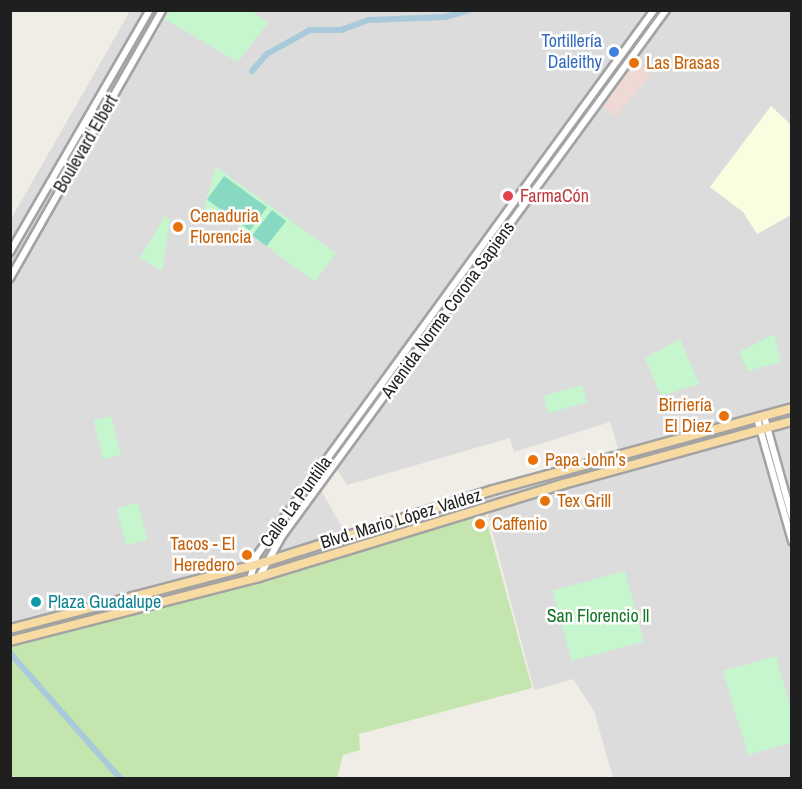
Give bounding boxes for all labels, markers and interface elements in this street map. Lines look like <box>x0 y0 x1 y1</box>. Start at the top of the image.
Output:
place label: Tortillería Daleithy <box>541 31 602 74</box>
marker: Tortillería Daleithy <box>607 45 621 59</box>
place label: Las Brasas <box>646 52 720 74</box>
marker: Las Brasas <box>627 56 641 70</box>
street label: Boulevard Elbert <box>49 91 123 197</box>
place label: FarmaCón <box>520 185 589 207</box>
marker: FarmaCón <box>501 189 515 203</box>
place label: Cenaduria Florencia <box>190 206 259 248</box>
street label: Avenida Norma Corona Sapiens <box>377 217 519 403</box>
marker: Cenaduria Florencia <box>171 220 185 234</box>
place label: Birriería El Diez <box>659 395 712 438</box>
marker: Birriería El Diez <box>717 409 731 423</box>
place label: Papa John's <box>545 449 626 471</box>
street label: Calle La Puntilla <box>256 452 336 552</box>
marker: Papa John's <box>526 453 540 467</box>
street label: Blvd. Mario López Valdez <box>318 484 484 554</box>
place label: Tex Grill <box>557 490 611 512</box>
marker: Tex Grill <box>538 494 552 508</box>
place label: Caffenio <box>492 513 548 535</box>
marker: Caffenio <box>473 517 487 531</box>
place label: Tacos - El Heredero <box>170 534 235 576</box>
marker: Tacos - El Heredero <box>240 548 254 562</box>
place label: Plaza Guadalupe <box>48 591 161 613</box>
marker: Plaza Guadalupe <box>29 595 43 609</box>
park label: San Florencio ll <box>547 605 649 627</box>

